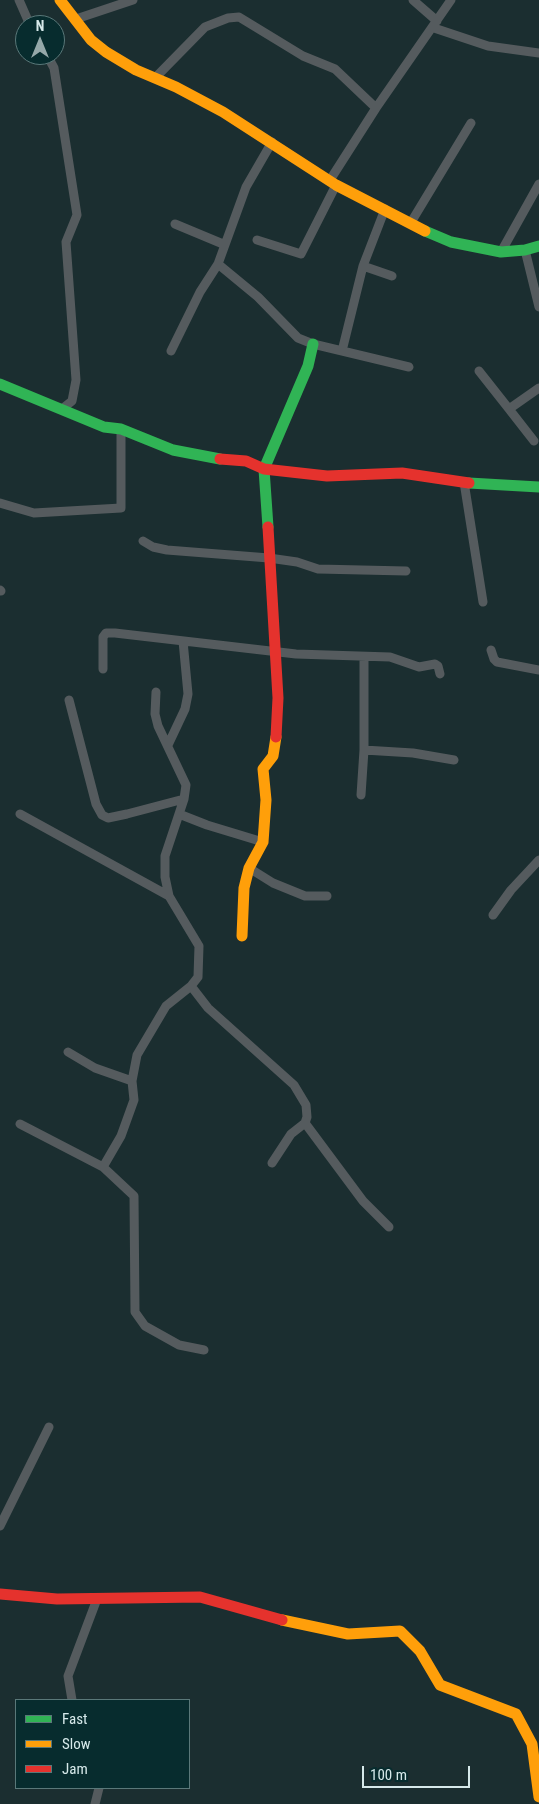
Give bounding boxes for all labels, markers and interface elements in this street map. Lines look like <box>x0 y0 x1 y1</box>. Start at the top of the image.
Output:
north arrow <box>15 15 65 65</box>
text: N <box>36 18 44 34</box>
legend <box>15 1699 190 1789</box>
text: Fast <box>62 1710 87 1728</box>
text: Slow <box>62 1735 91 1753</box>
scale bar <box>364 1756 472 1788</box>
text: Jam <box>62 1760 88 1778</box>
text: 100 m <box>370 1766 407 1784</box>

